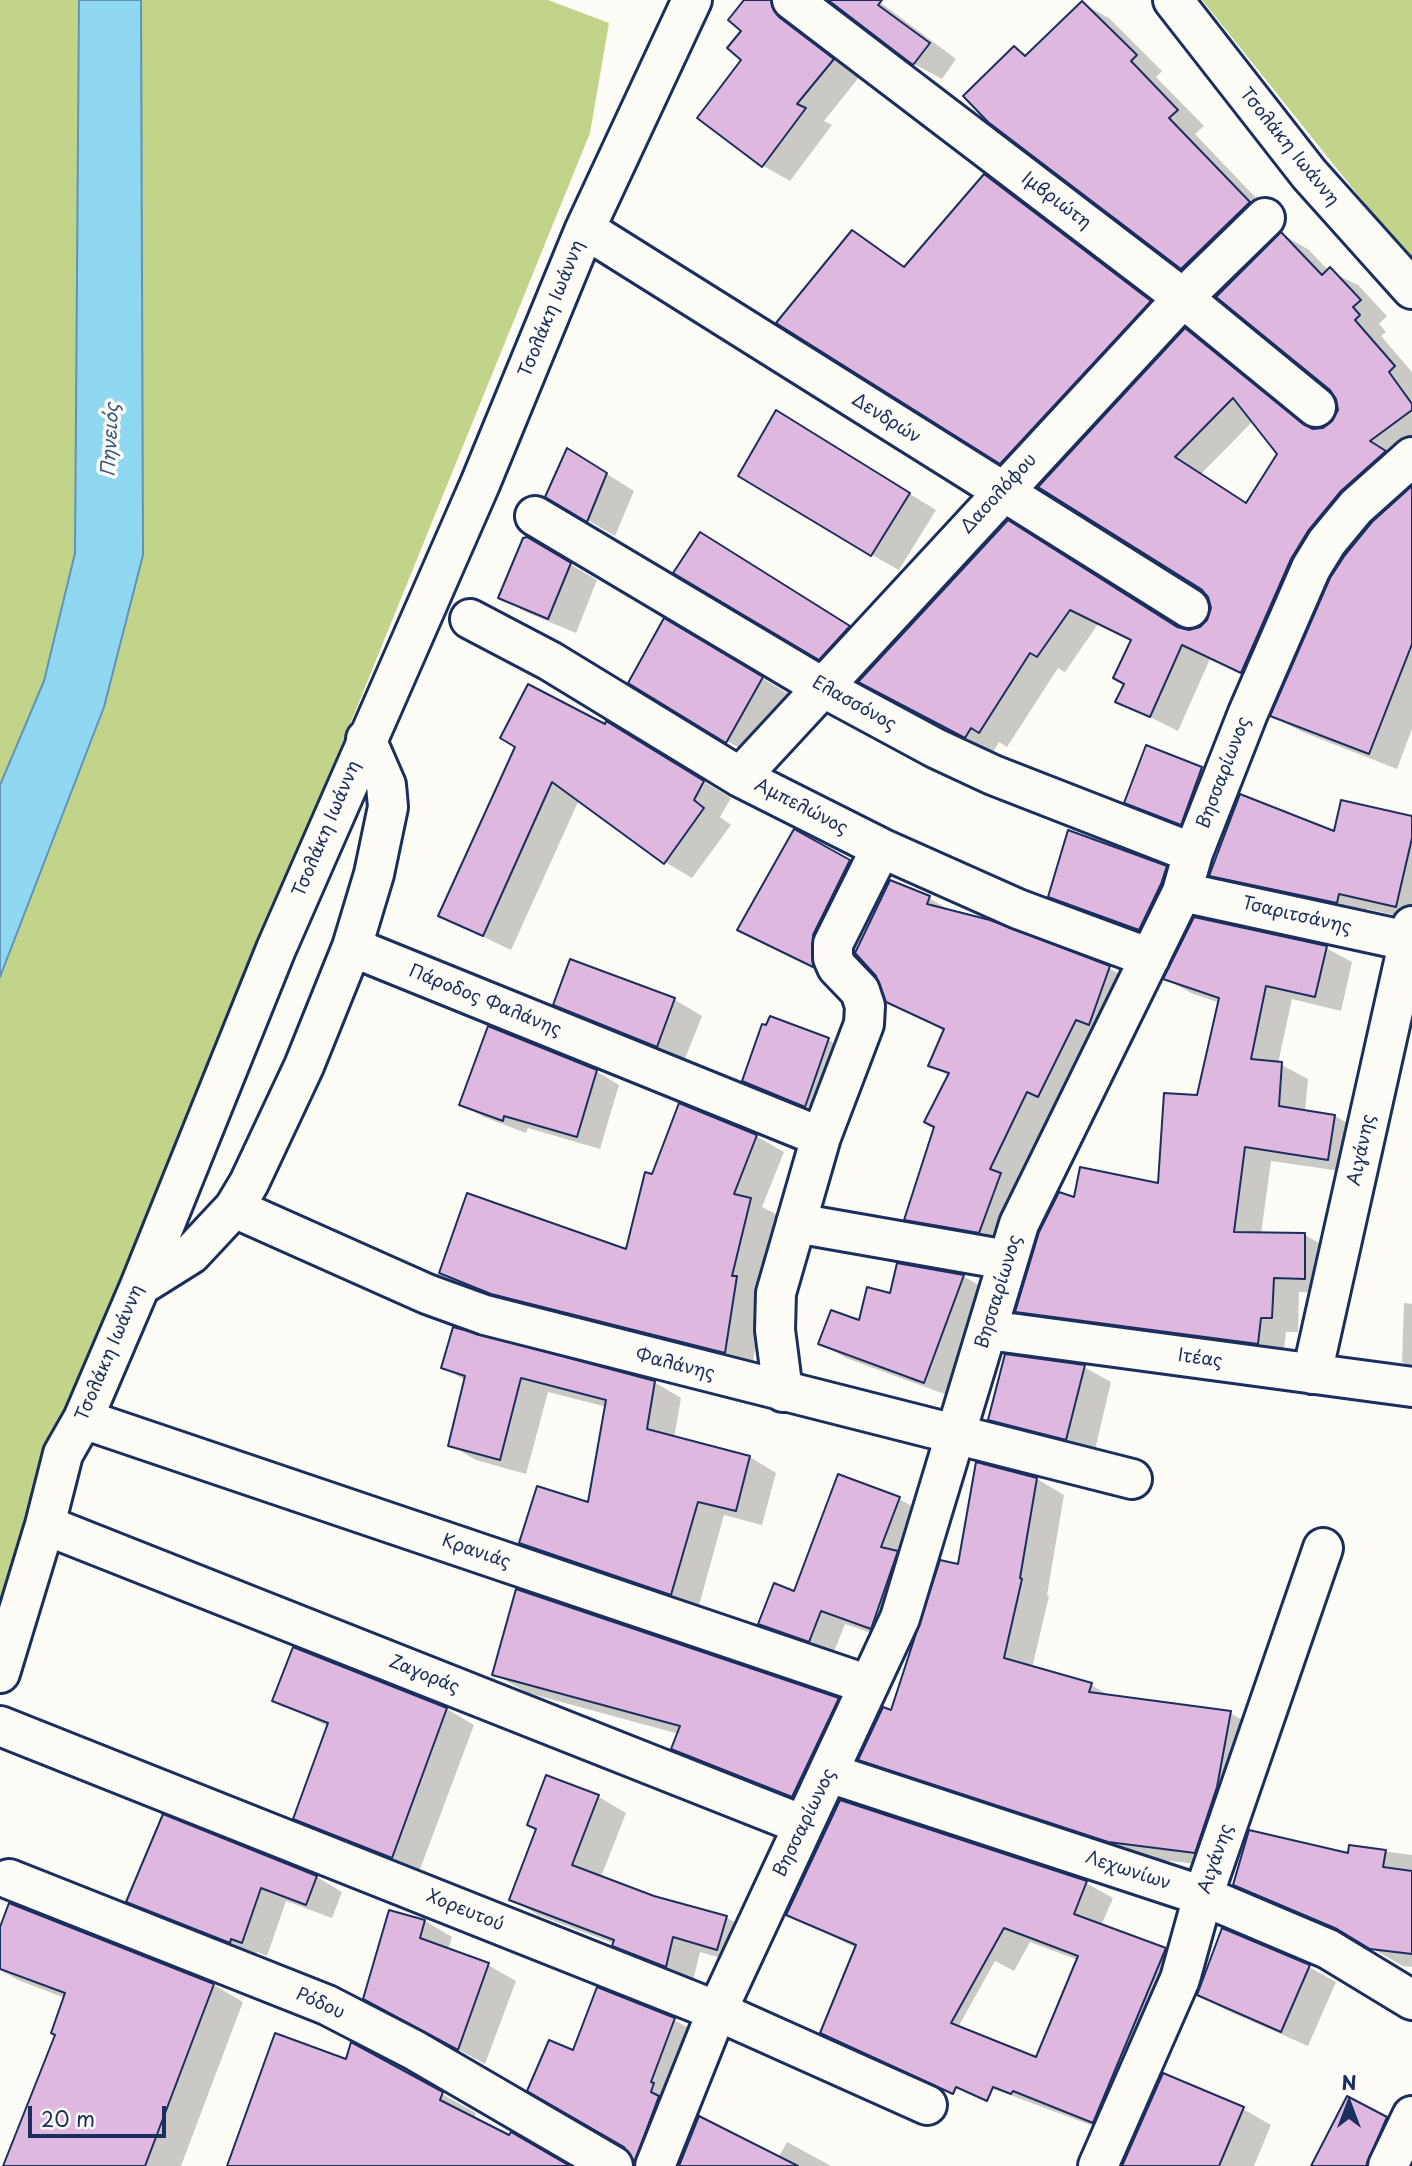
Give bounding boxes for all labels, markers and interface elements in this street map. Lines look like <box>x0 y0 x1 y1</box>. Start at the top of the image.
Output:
street label: Τσολάκη Ιωάννη <box>1235 84 1343 210</box>
street label: Ιμβριώτη <box>1017 168 1095 234</box>
street label: Τσολάκη Ιωάννη <box>515 237 589 381</box>
street label: Δενδρών <box>848 389 924 449</box>
water label: Πηνειός <box>98 403 124 477</box>
street label: Δασολόφου <box>957 450 1041 538</box>
street label: Ελασσόνος <box>808 672 900 736</box>
street label: Βησσαρίωνος <box>1193 714 1255 832</box>
street label: Τσολάκη Ιωάννη <box>289 758 365 900</box>
street label: Αμπελώνος <box>751 774 851 840</box>
street label: Τσαριτσάνης <box>1240 893 1354 939</box>
street label: Πάροδος Φαλάνης <box>406 961 564 1041</box>
street label: Αιγάνης <box>1344 1112 1380 1188</box>
street label: Βησσαρίωνος <box>971 1232 1027 1352</box>
street label: Τσολάκη Ιωάννη <box>72 1282 148 1424</box>
street label: Φαλάνης <box>633 1345 717 1385</box>
street label: Ιτέας <box>1176 1345 1224 1373</box>
street label: Κρανιάς <box>439 1530 513 1574</box>
street label: Ζαγοράς <box>386 1651 462 1699</box>
street label: Βησσαρίωνος <box>769 1765 841 1881</box>
street label: Αιγάνης <box>1194 1821 1238 1897</box>
street label: Λεχωνίων <box>1083 1847 1173 1895</box>
street label: Χορευτού <box>423 1886 507 1936</box>
street label: Ρόδου <box>292 1984 348 2024</box>
north arrow <box>1314 2068 1384 2138</box>
text: N <box>1341 2068 1357 2096</box>
scale bar <box>32 2092 170 2136</box>
text: 20 m <box>41 2102 95 2134</box>

